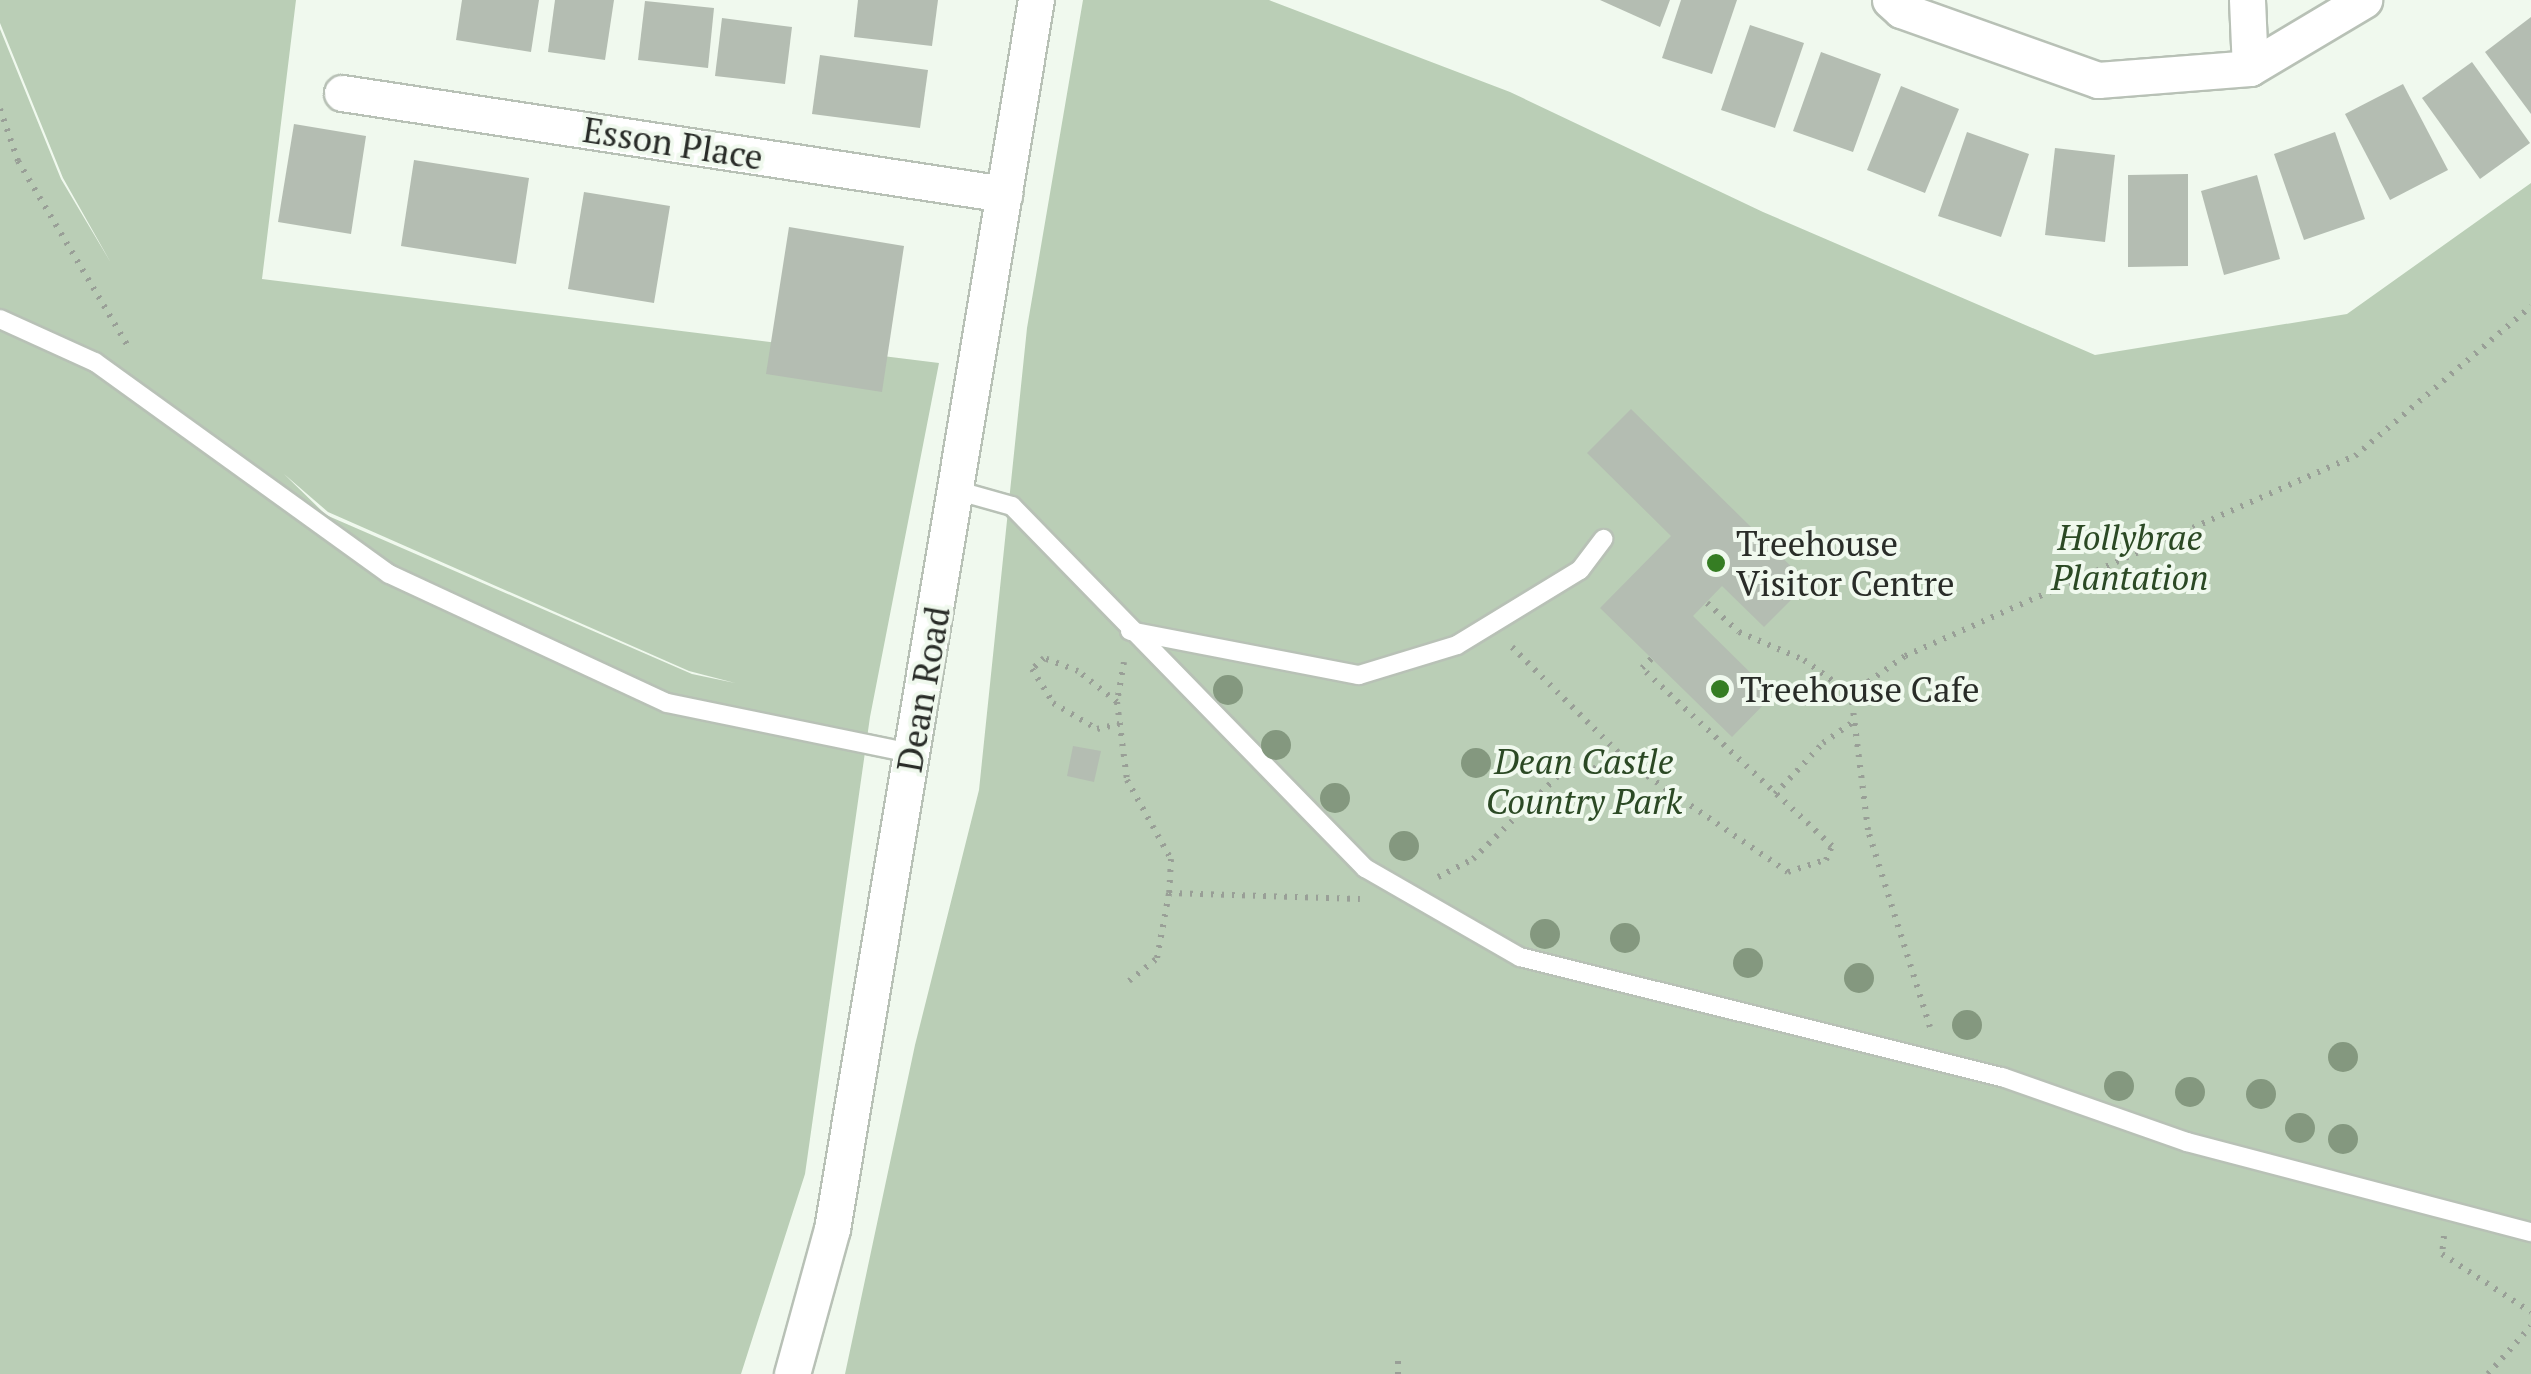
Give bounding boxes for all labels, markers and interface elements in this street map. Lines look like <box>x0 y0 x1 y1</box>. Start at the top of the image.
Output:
street label: Esson Place <box>580 108 766 178</box>
park label: Hollybrae Plantation <box>2051 516 2209 598</box>
place label: Treehouse Visitor Centre <box>1736 522 1955 604</box>
marker: Treehouse Visitor Centre <box>1705 552 1727 574</box>
street label: Dean Road <box>888 603 958 775</box>
place label: Treehouse Cafe <box>1740 668 1980 710</box>
marker: Treehouse Cafe <box>1709 678 1731 700</box>
park label: Dean Castle Country Park <box>1486 740 1682 822</box>

